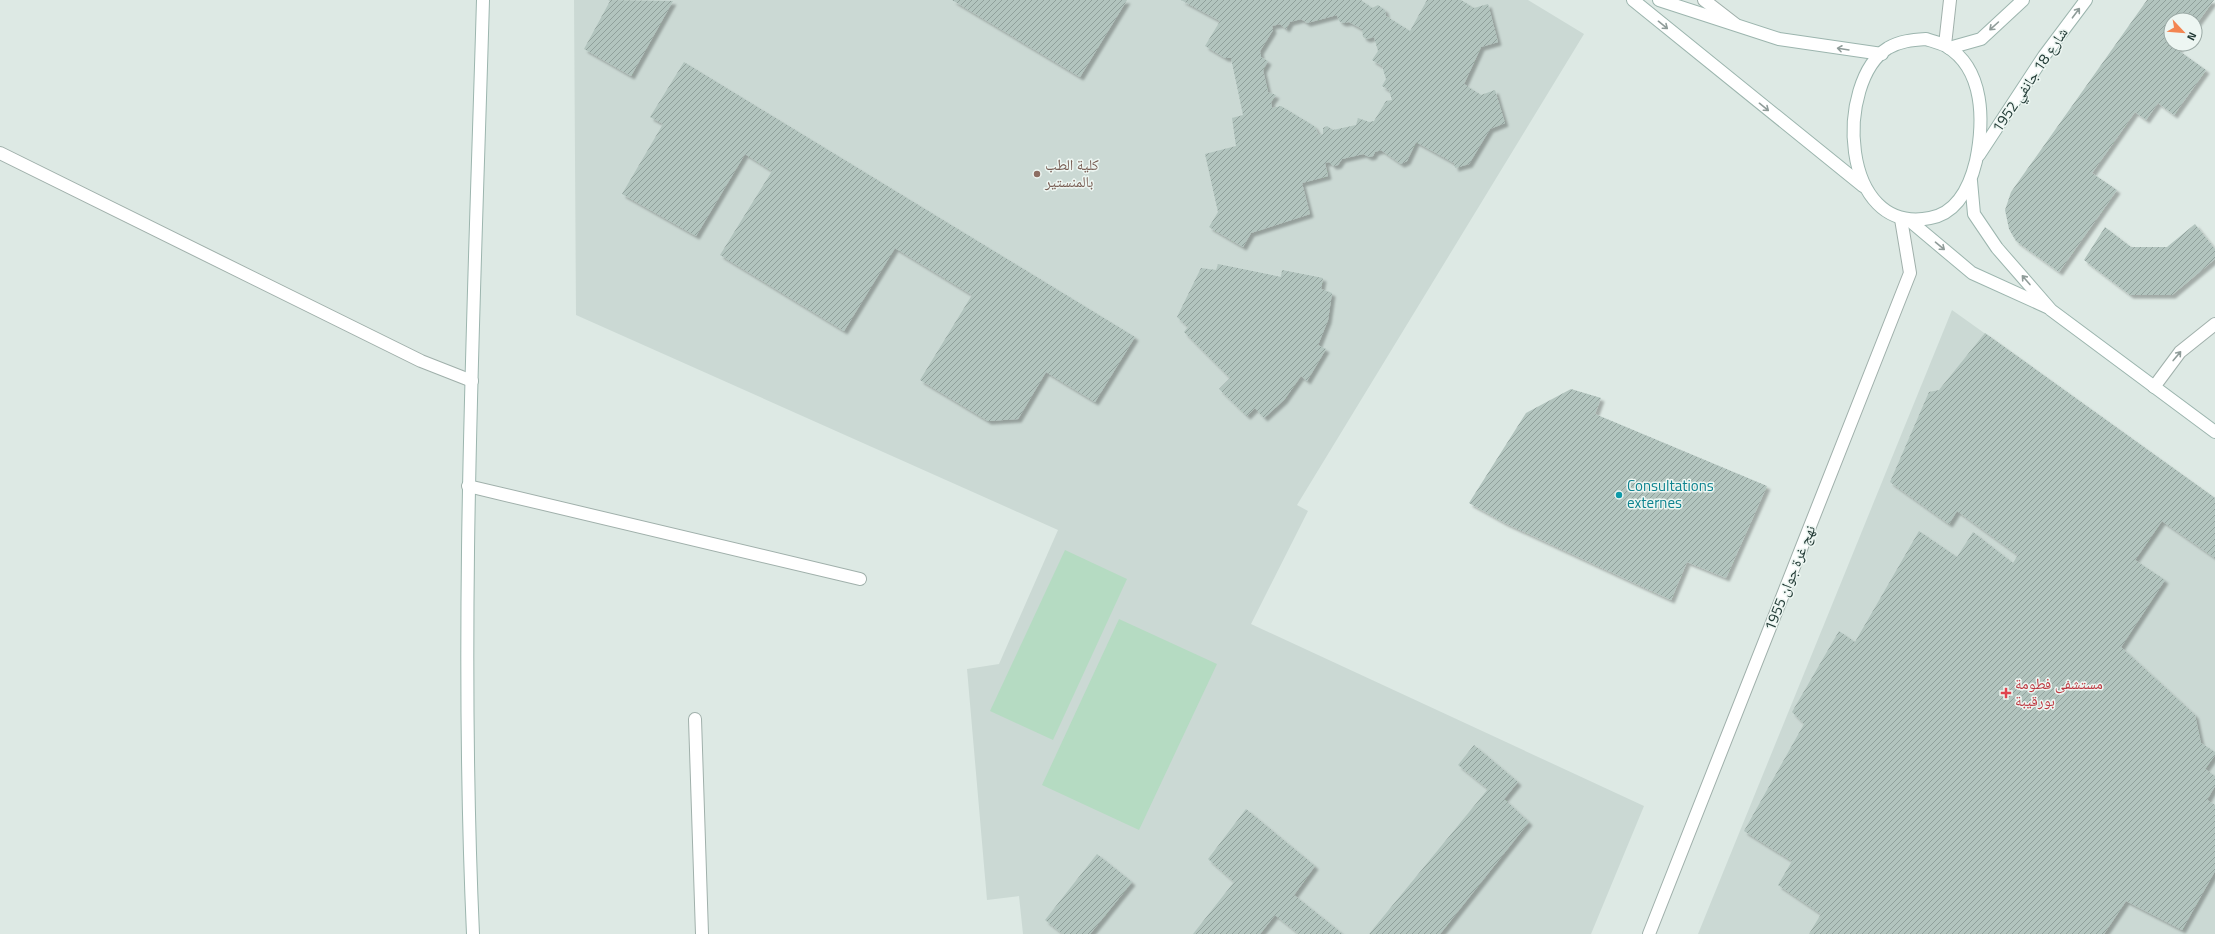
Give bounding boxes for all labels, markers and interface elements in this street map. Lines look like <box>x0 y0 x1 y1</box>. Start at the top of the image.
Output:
one-way arrow <box>2072 8 2081 19</box>
north arrow <box>2163 12 2203 52</box>
one-way arrow <box>1658 20 1669 29</box>
one-way arrow <box>1990 21 2000 30</box>
street label: شارع 18 جانفي 1952 <box>1986 22 2074 137</box>
text: N <box>2183 29 2201 43</box>
one-way arrow <box>1837 45 1850 53</box>
one-way arrow <box>1759 103 1770 111</box>
place label: كلية الطب بالمنستير <box>1044 153 1099 193</box>
marker: كلية الطب بالمنستير <box>1032 169 1042 179</box>
one-way arrow <box>1935 241 1945 250</box>
one-way arrow <box>2021 275 2030 285</box>
one-way arrow <box>2173 351 2182 361</box>
place label: Consultations externes <box>1627 474 1714 514</box>
marker: Consultations externes <box>1614 490 1624 500</box>
street label: نهج غرة جوان 1955 <box>1758 522 1821 634</box>
place label: مستشفى فطومة بورقيبة <box>2015 672 2103 712</box>
marker: مستشفى فطومة بورقيبة <box>2000 687 2012 699</box>

